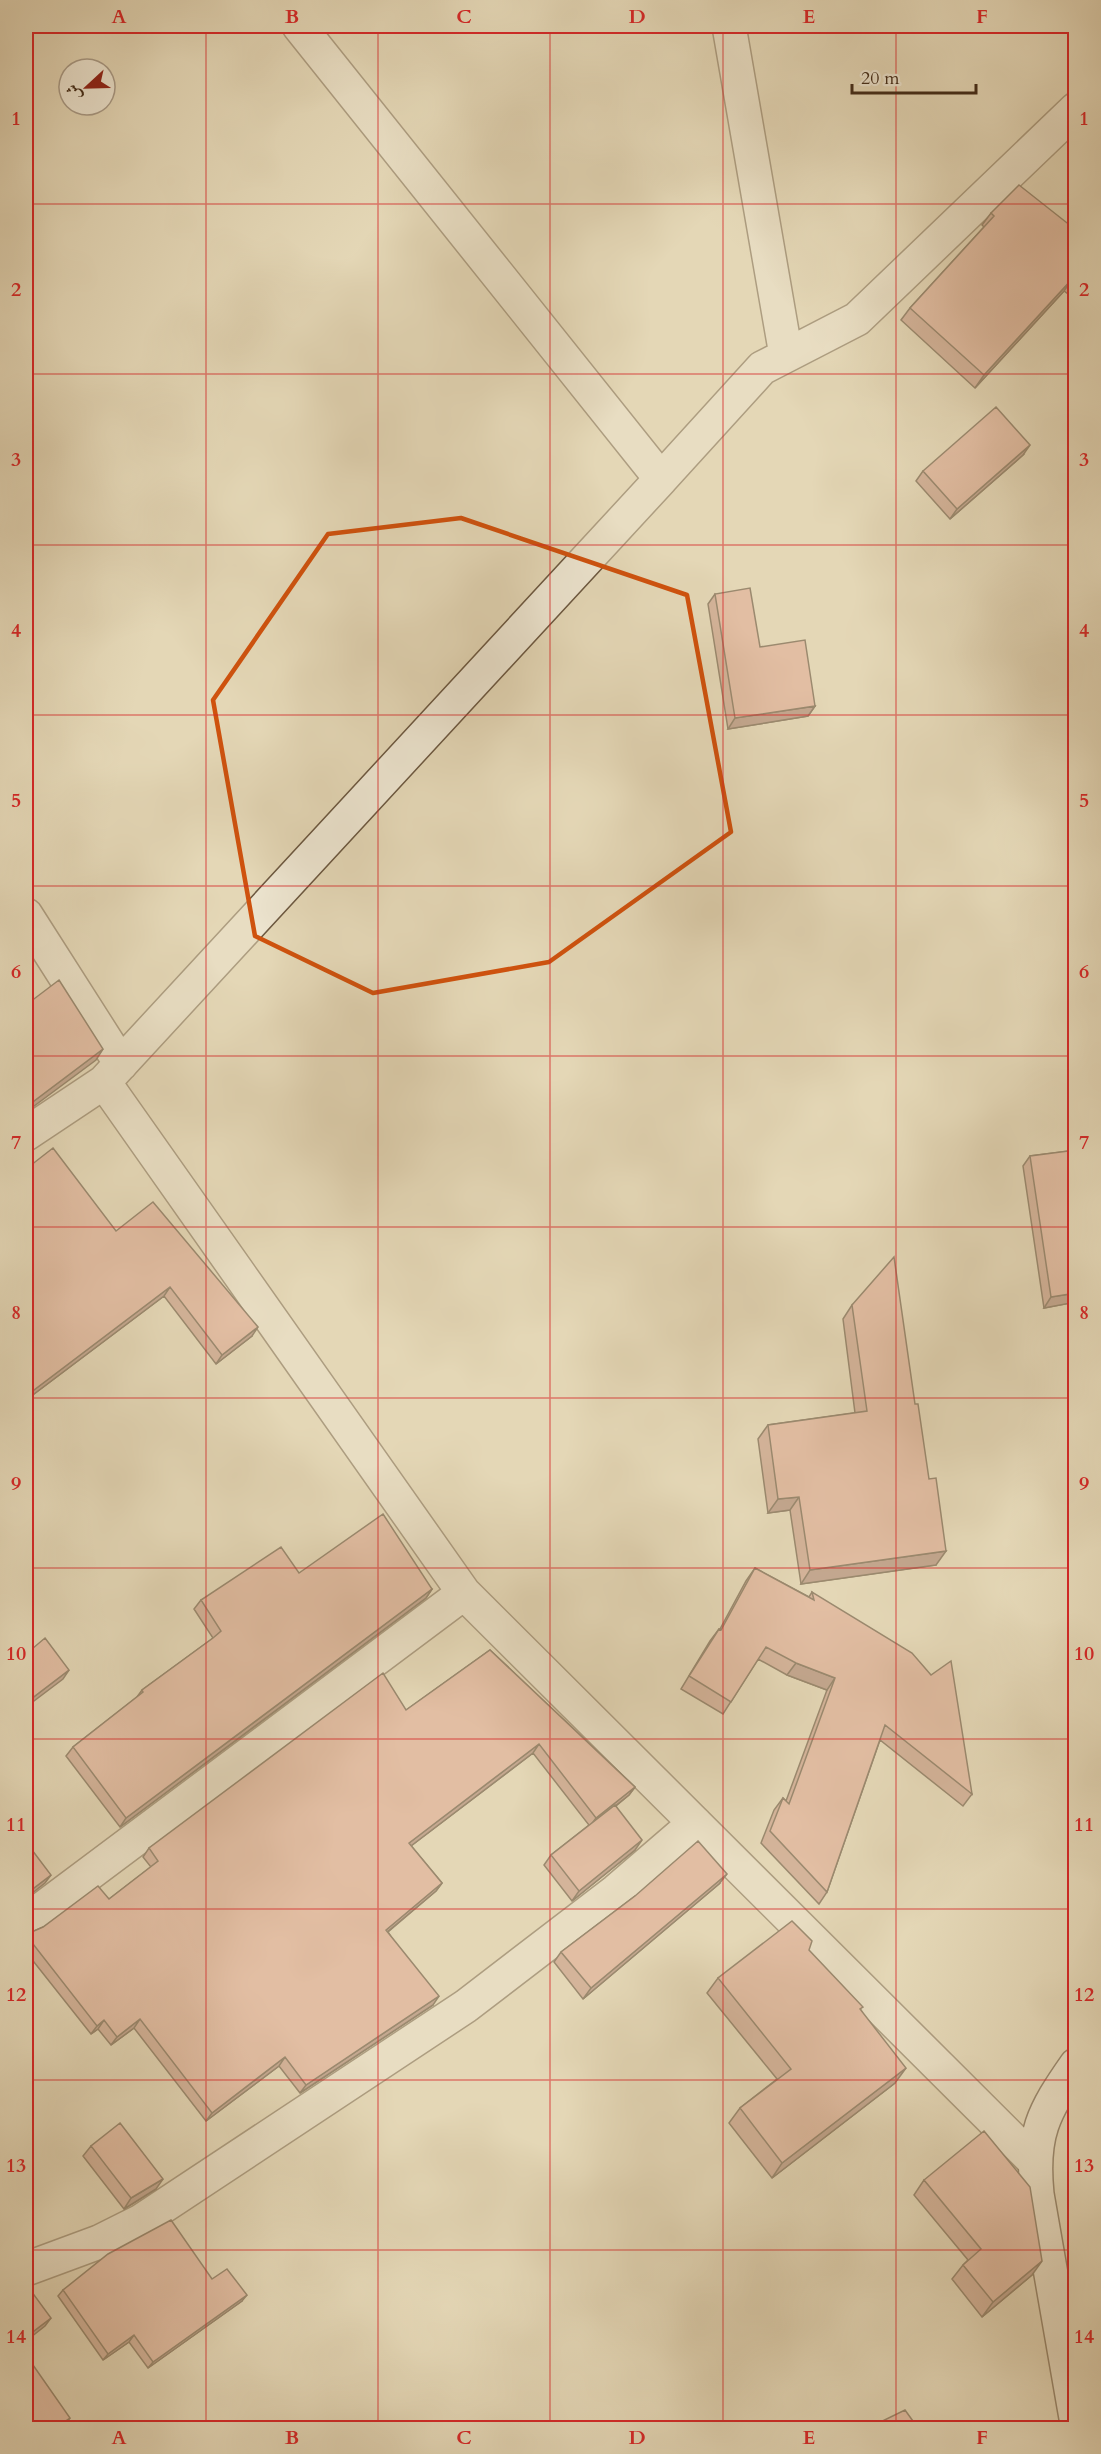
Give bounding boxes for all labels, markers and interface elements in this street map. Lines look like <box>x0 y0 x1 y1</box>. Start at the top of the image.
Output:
text: A <box>111 3 127 30</box>
text: B <box>285 3 299 30</box>
text: C <box>456 3 472 30</box>
text: D <box>628 3 646 30</box>
text: E <box>803 3 815 30</box>
text: F <box>976 3 988 30</box>
north arrow <box>57 57 117 117</box>
scale bar <box>852 57 976 95</box>
text: 20 m <box>861 66 900 91</box>
text: ش <box>61 81 87 104</box>
text: 1 <box>11 105 21 132</box>
text: 1 <box>1079 105 1089 132</box>
text: 2 <box>11 276 21 303</box>
text: 2 <box>1079 276 1089 303</box>
text: 3 <box>11 446 21 473</box>
text: 3 <box>1079 446 1089 473</box>
text: 4 <box>11 617 21 644</box>
text: 4 <box>1079 617 1089 644</box>
text: 5 <box>11 787 21 814</box>
text: 5 <box>1079 787 1089 814</box>
text: 6 <box>11 958 21 985</box>
text: 6 <box>1079 958 1089 985</box>
text: 7 <box>11 1129 21 1156</box>
text: 7 <box>1079 1129 1089 1156</box>
text: 8 <box>11 1299 21 1326</box>
text: 8 <box>1079 1299 1089 1326</box>
text: 9 <box>11 1470 21 1497</box>
text: 9 <box>1079 1470 1089 1497</box>
text: 10 <box>6 1640 26 1667</box>
text: 10 <box>1074 1640 1094 1667</box>
text: 11 <box>6 1811 26 1838</box>
text: 11 <box>1074 1811 1094 1838</box>
text: 12 <box>6 1981 26 2008</box>
text: 12 <box>1074 1981 1094 2008</box>
text: 13 <box>6 2152 26 2179</box>
text: 13 <box>1074 2152 1094 2179</box>
text: 14 <box>6 2323 26 2350</box>
text: 14 <box>1074 2323 1094 2350</box>
text: A <box>111 2424 127 2451</box>
text: B <box>285 2424 299 2451</box>
text: C <box>456 2424 472 2451</box>
text: D <box>628 2424 646 2451</box>
text: E <box>803 2424 815 2451</box>
text: F <box>976 2424 988 2451</box>

